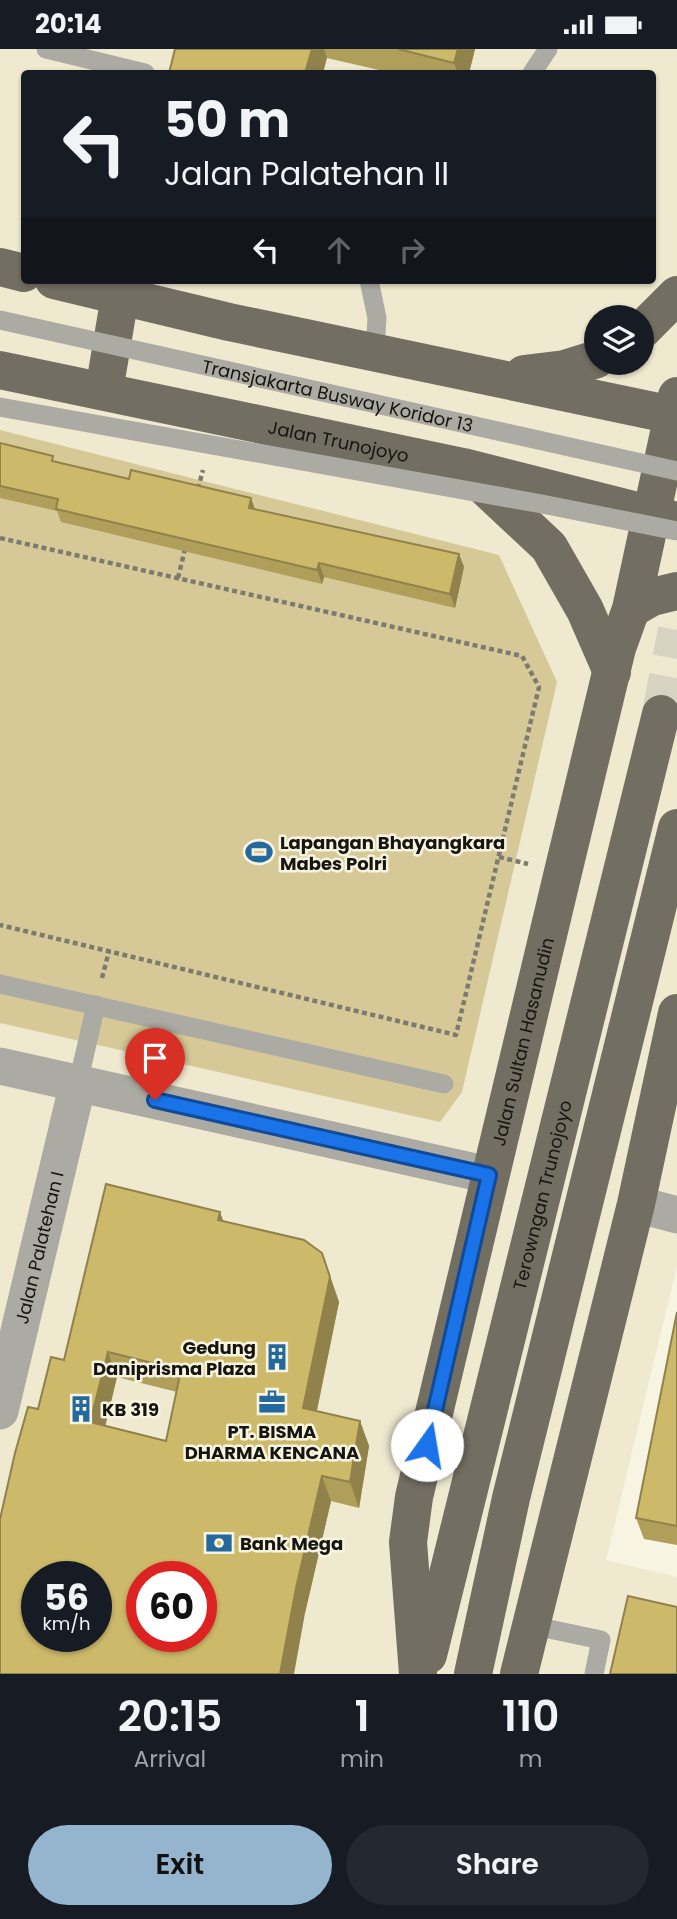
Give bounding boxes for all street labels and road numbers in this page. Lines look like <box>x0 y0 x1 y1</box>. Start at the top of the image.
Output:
street label: Transjakarta Busway Koridor 13 <box>200 353 476 438</box>
street label: Jalan Trunojoyo <box>266 414 411 468</box>
street label: Jalan Sultan Hasanudin <box>486 935 560 1148</box>
street label: Terowngan Trunojoyo <box>506 1097 577 1292</box>
street label: Jalan Palatehan I <box>9 1169 69 1326</box>

